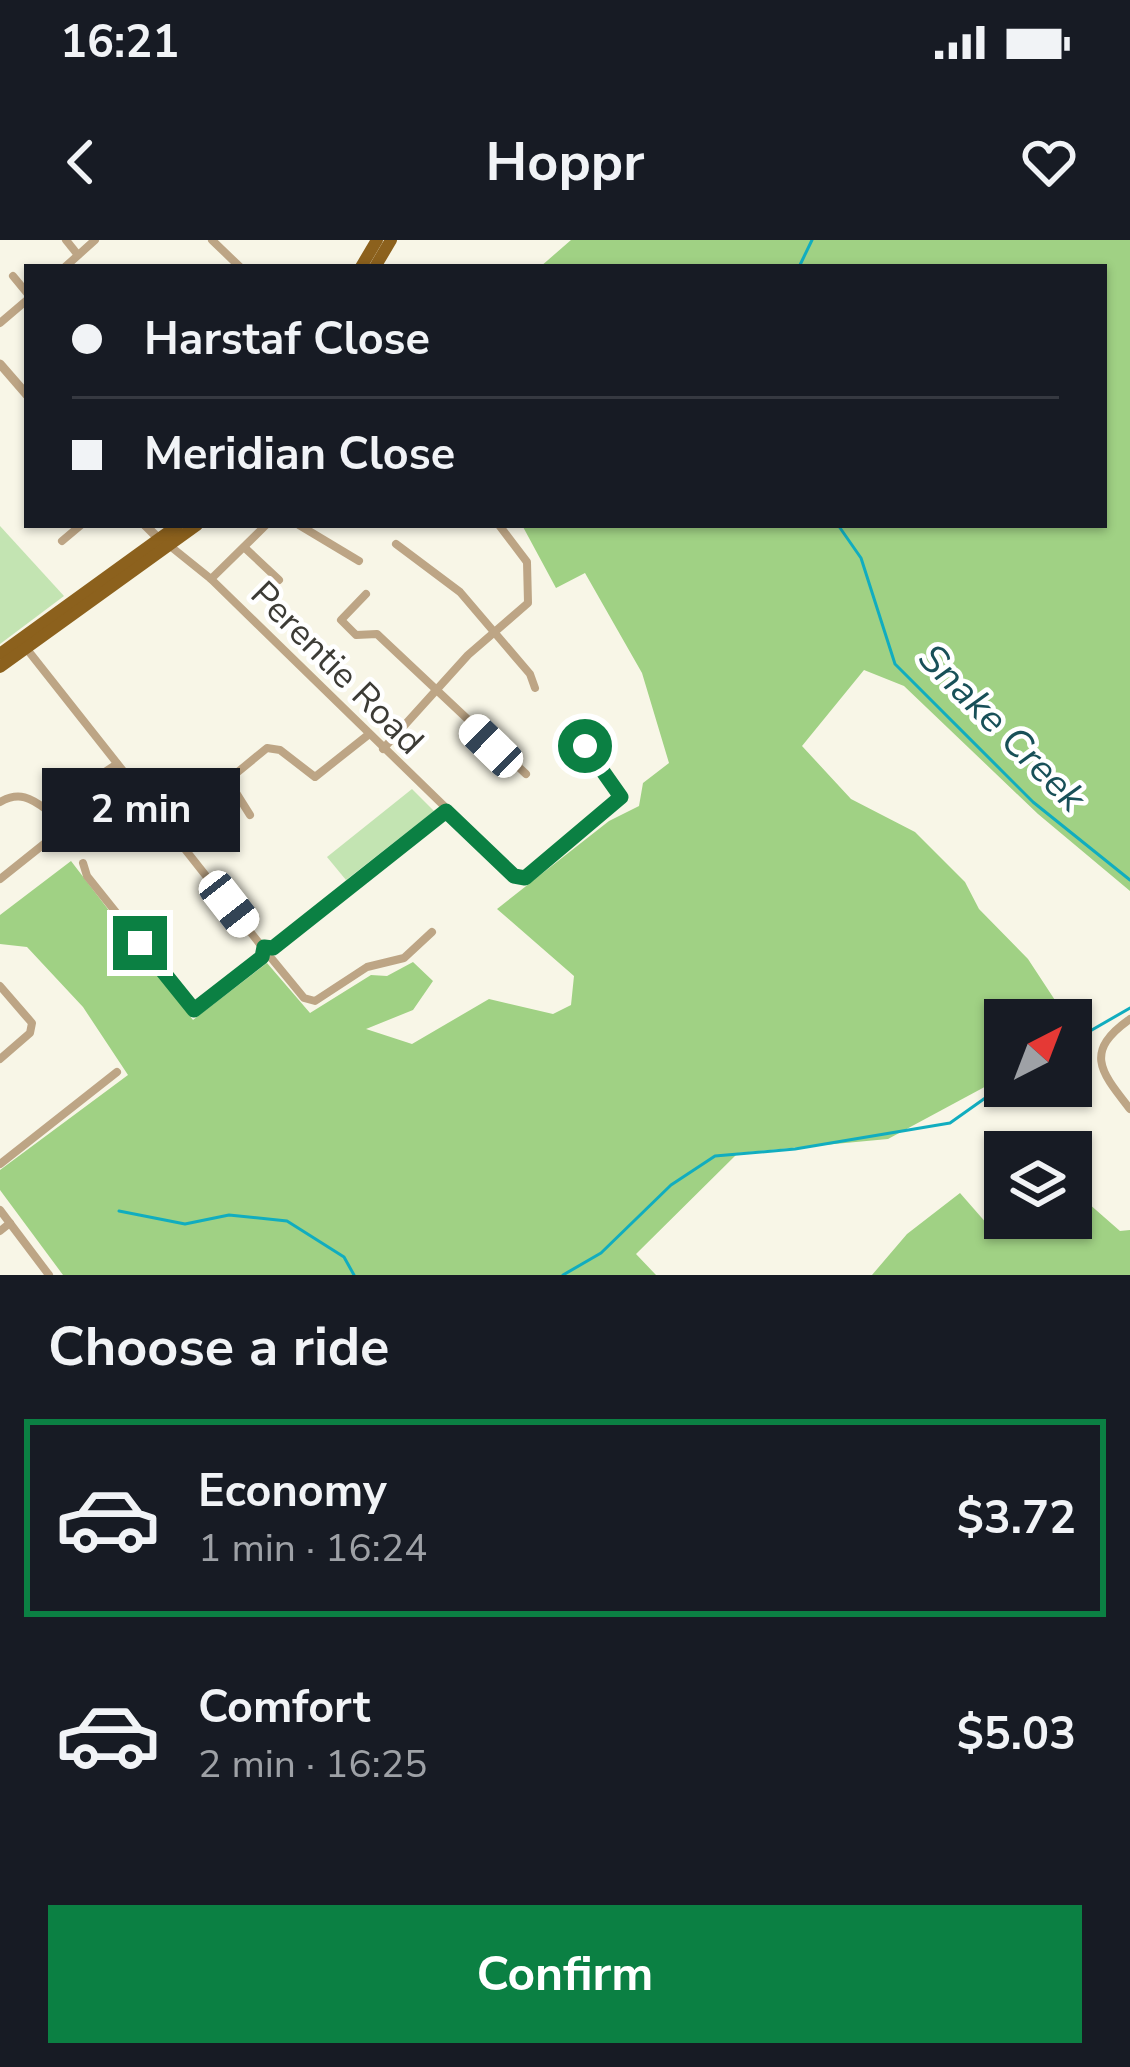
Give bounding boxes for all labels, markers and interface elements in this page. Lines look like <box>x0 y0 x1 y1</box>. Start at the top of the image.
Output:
text: 16:21 <box>60 12 179 73</box>
text: Hoppr <box>486 125 644 199</box>
icon: back <box>48 129 114 195</box>
icon: heart <box>1016 129 1082 195</box>
text: Harstaf Close <box>144 309 430 370</box>
text: Meridian Close <box>144 424 455 485</box>
street label: Perentie Road <box>240 571 434 765</box>
water label: Snake Creek <box>906 632 1099 825</box>
car <box>453 708 529 784</box>
route start <box>558 719 612 773</box>
callout: 2 min <box>41 769 239 853</box>
text: 2 min <box>91 783 191 836</box>
car <box>193 865 265 943</box>
route end <box>113 916 167 970</box>
north arrow <box>984 999 1092 1107</box>
map controls <box>984 999 1092 1239</box>
button: layers <box>984 1131 1092 1239</box>
text: Choose a ride <box>48 1310 389 1384</box>
text: Economy <box>198 1461 387 1522</box>
icon: car <box>54 1464 162 1572</box>
text: $3.72 <box>957 1488 1076 1549</box>
text: 1 min · 16:24 <box>198 1522 427 1575</box>
text: Comfort <box>198 1677 370 1738</box>
icon: car <box>54 1680 162 1788</box>
text: $5.03 <box>957 1704 1076 1765</box>
text: 2 min · 16:25 <box>198 1738 427 1791</box>
button: Confirm <box>48 1905 1082 2043</box>

